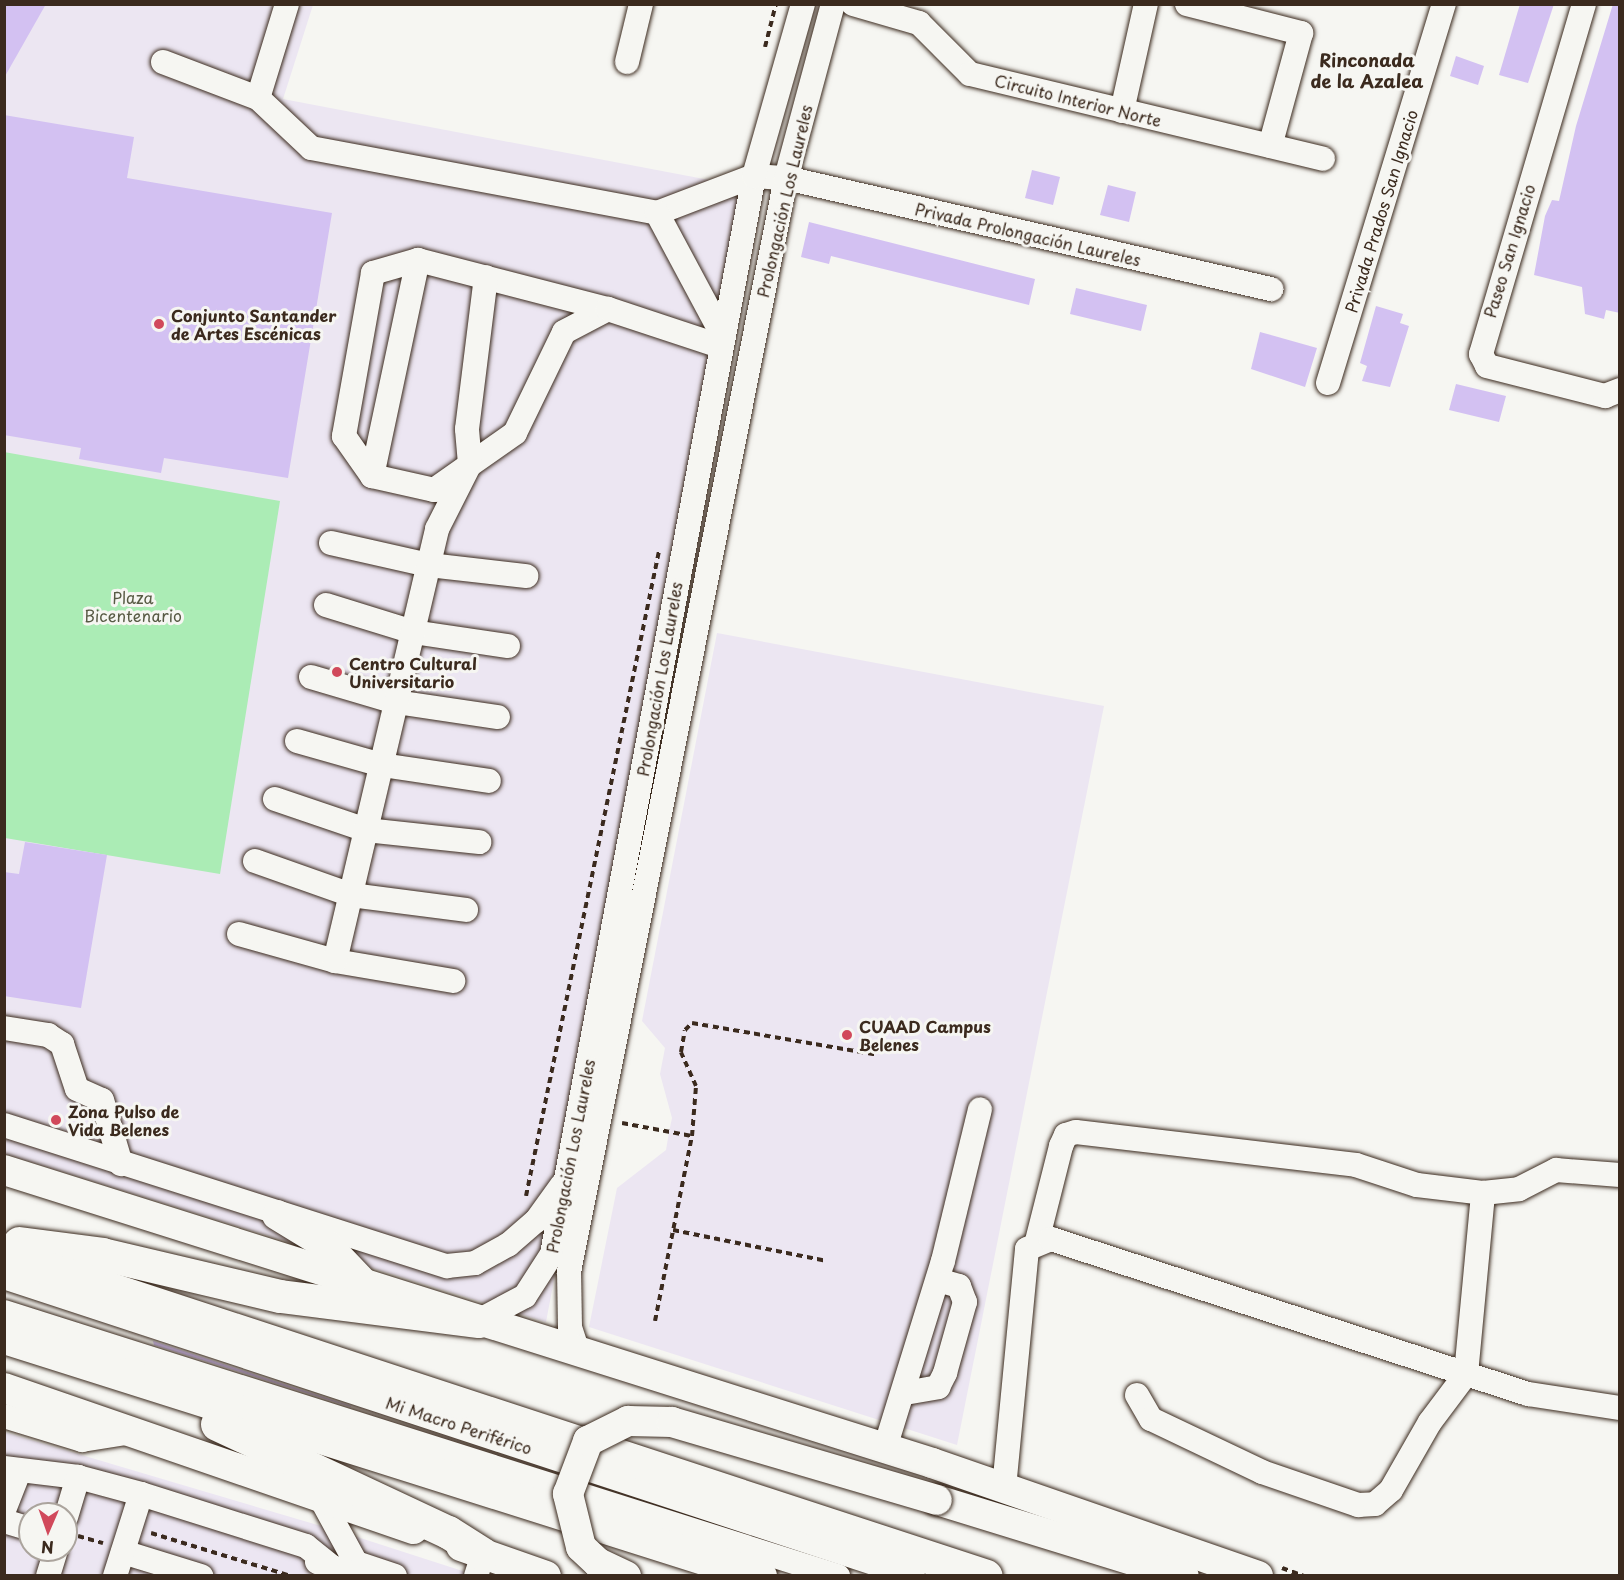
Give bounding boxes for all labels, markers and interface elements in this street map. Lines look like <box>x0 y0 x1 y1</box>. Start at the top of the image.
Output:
district label: Rinconada de la Azalea <box>1310 50 1424 92</box>
street label: Circuito Interior Norte <box>992 70 1164 130</box>
street label: Prolongación Los Laureles <box>752 103 816 299</box>
street label: Privada Prados San Ignacio <box>1341 108 1421 314</box>
street label: Paseo San Ignacio <box>1479 182 1539 320</box>
street label: Privada Prolongación Laureles <box>913 199 1143 269</box>
place label: Conjunto Santander de Artes Escénicas <box>171 305 336 343</box>
marker: Conjunto Santander de Artes Escénicas <box>152 317 166 331</box>
street label: Prolongación Los Laureles <box>632 580 686 778</box>
park label: Plaza Bicentenario <box>84 587 182 625</box>
place label: Centro Cultural Universitario <box>349 653 477 691</box>
marker: Centro Cultural Universitario <box>330 665 344 679</box>
place label: CUAAD Campus Belenes <box>859 1016 991 1054</box>
marker: CUAAD Campus Belenes <box>840 1028 854 1042</box>
street label: Prolongación Los Laureles <box>542 1057 598 1255</box>
place label: Zona Pulso de Vida Belenes <box>68 1101 179 1139</box>
marker: Zona Pulso de Vida Belenes <box>49 1113 63 1127</box>
street label: Mi Macro Periférico <box>384 1392 534 1458</box>
north arrow <box>18 1502 78 1562</box>
text: N <box>41 1536 54 1560</box>

